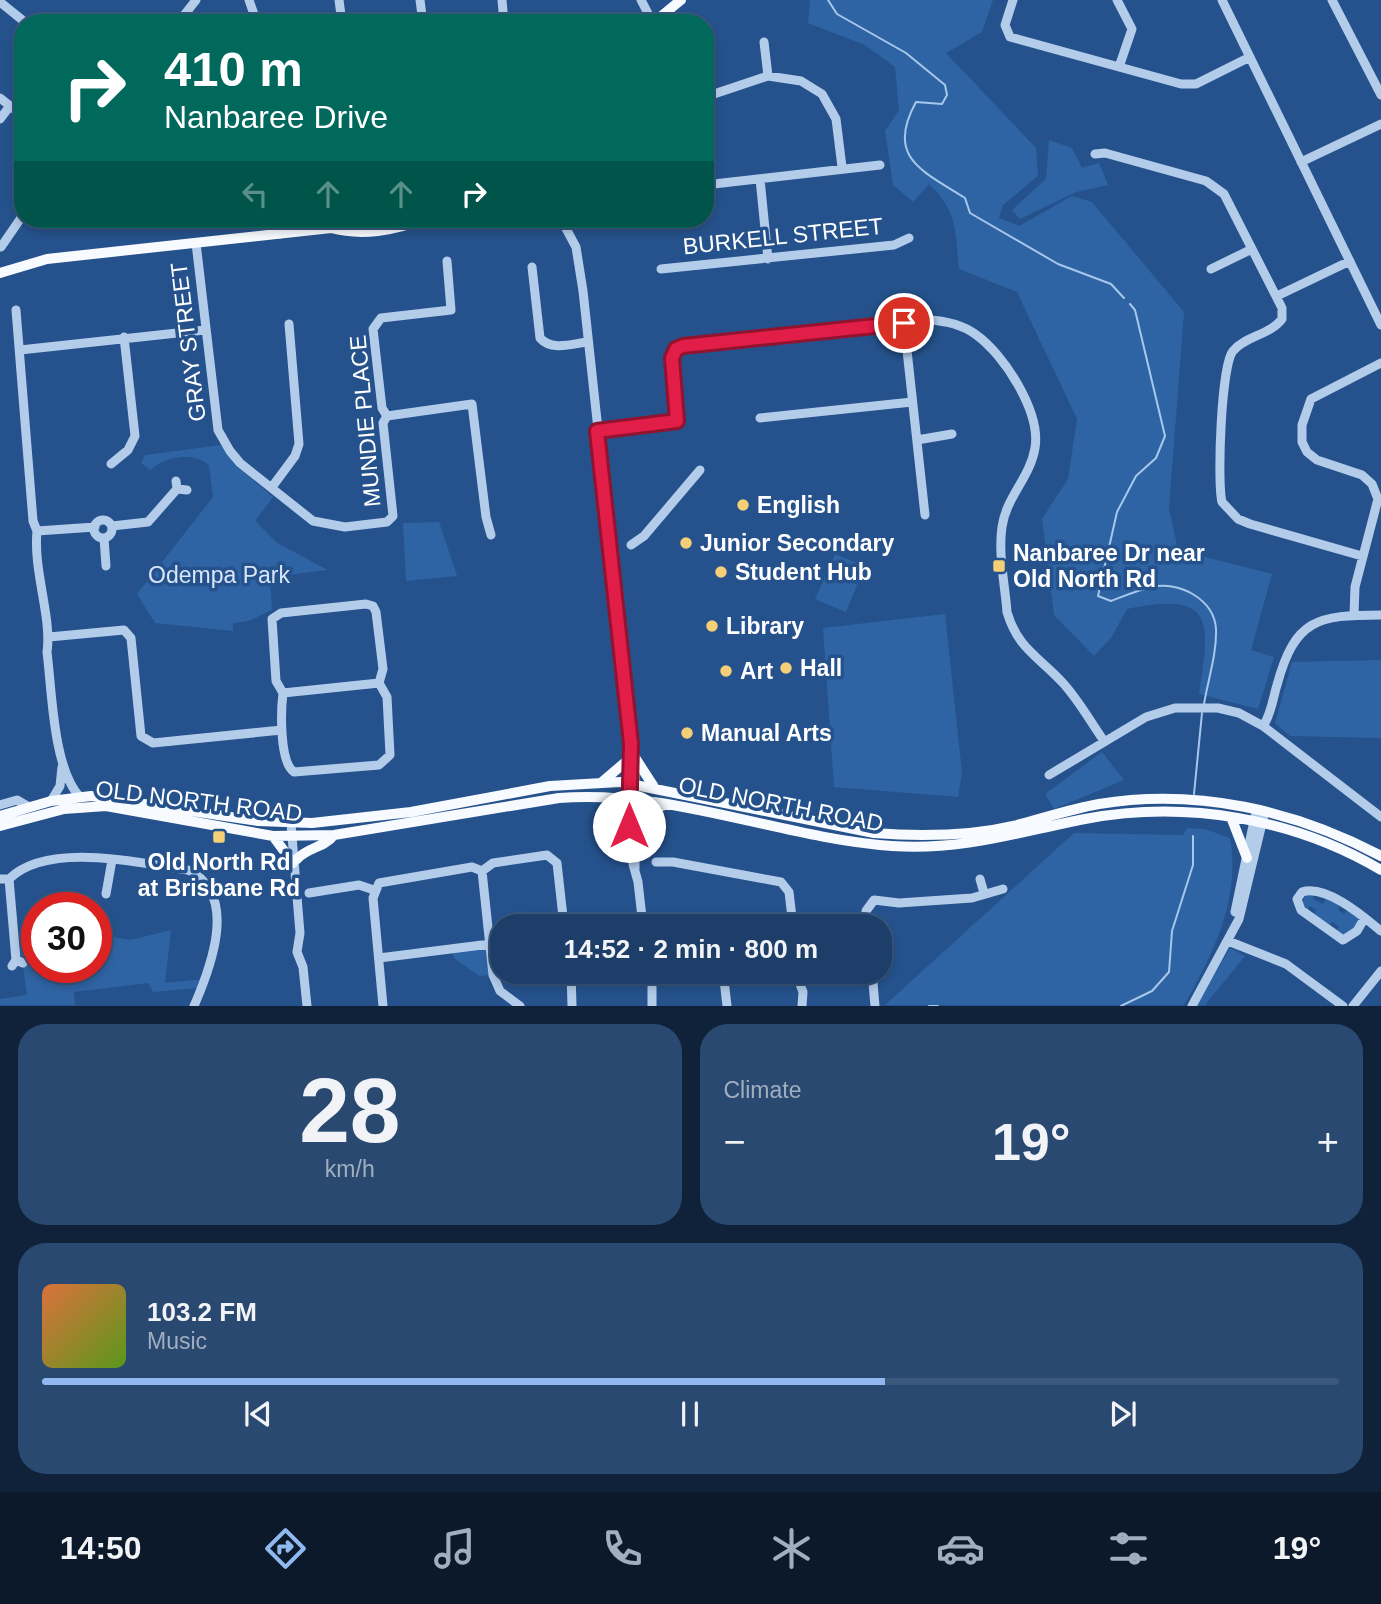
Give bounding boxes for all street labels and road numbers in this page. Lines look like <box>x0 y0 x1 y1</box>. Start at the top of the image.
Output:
street label: BURKELL STREET <box>682 213 884 259</box>
street label: GRAY STREET <box>165 261 211 423</box>
street label: MUNDIE PLACE <box>345 334 385 508</box>
street label: OLD NORTH ROAD <box>676 771 886 837</box>
street label: OLD NORTH ROAD <box>94 775 304 827</box>

